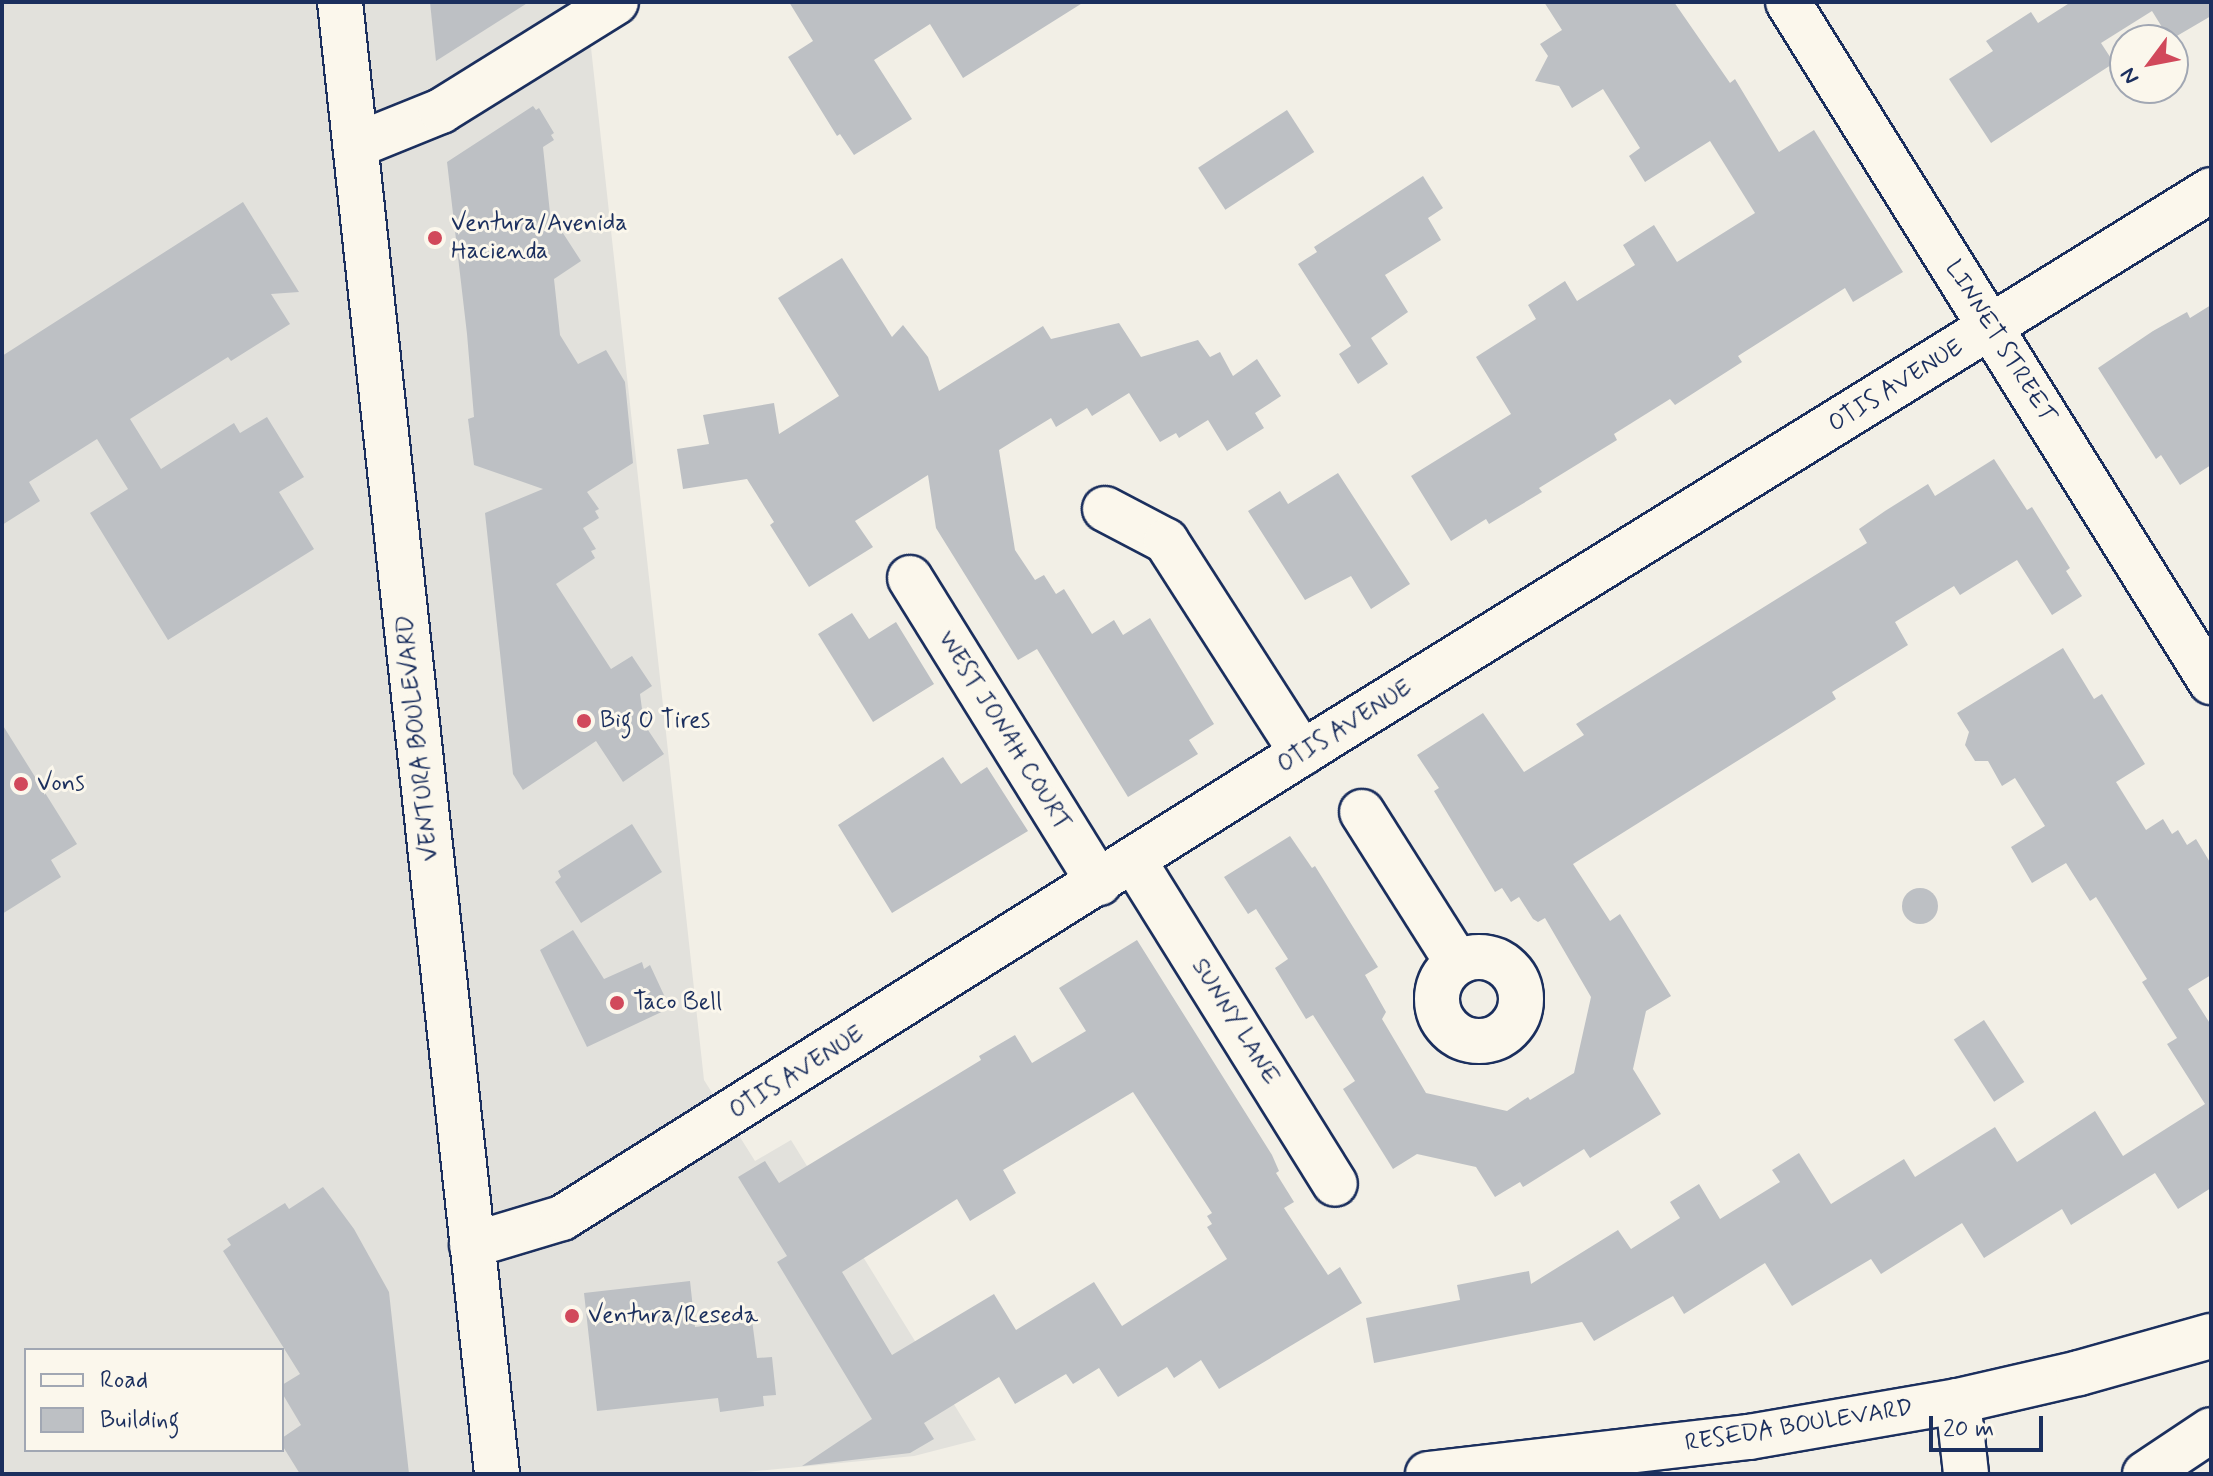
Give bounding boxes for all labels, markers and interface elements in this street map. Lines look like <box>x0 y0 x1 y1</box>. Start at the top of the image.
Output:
north arrow <box>2109 24 2189 104</box>
text: N <box>2115 62 2146 89</box>
place label: Ventura/Avenida Hacienda <box>451 210 628 266</box>
marker: Ventura/Avenida Hacienda <box>426 229 444 247</box>
street label: LINNET STREET <box>1938 255 2062 429</box>
street label: OTIS AVENUE <box>1823 333 1969 439</box>
street label: VENTURA BOULEVARD <box>391 613 445 863</box>
street label: WEST JONAH COURT <box>931 626 1077 836</box>
street label: OTIS AVENUE <box>1272 674 1418 780</box>
place label: Big O Tires <box>600 707 708 735</box>
marker: Big O Tires <box>575 712 593 730</box>
place label: Vons <box>37 770 85 798</box>
marker: Vons <box>12 775 30 793</box>
street label: SUNNY LANE <box>1184 953 1286 1091</box>
place label: Taco Bell <box>633 989 721 1017</box>
marker: Taco Bell <box>608 994 626 1012</box>
street label: OTIS AVENUE <box>724 1020 870 1126</box>
place label: Ventura/Reseda <box>588 1302 758 1330</box>
marker: Ventura/Reseda <box>563 1307 581 1325</box>
legend <box>24 1348 284 1452</box>
text: Road <box>100 1365 148 1396</box>
street label: RESEDA BOULEVARD <box>1683 1394 1915 1458</box>
scale bar <box>1933 1400 2047 1450</box>
text: Building <box>100 1405 180 1436</box>
text: 20 m <box>1943 1414 1994 1445</box>

